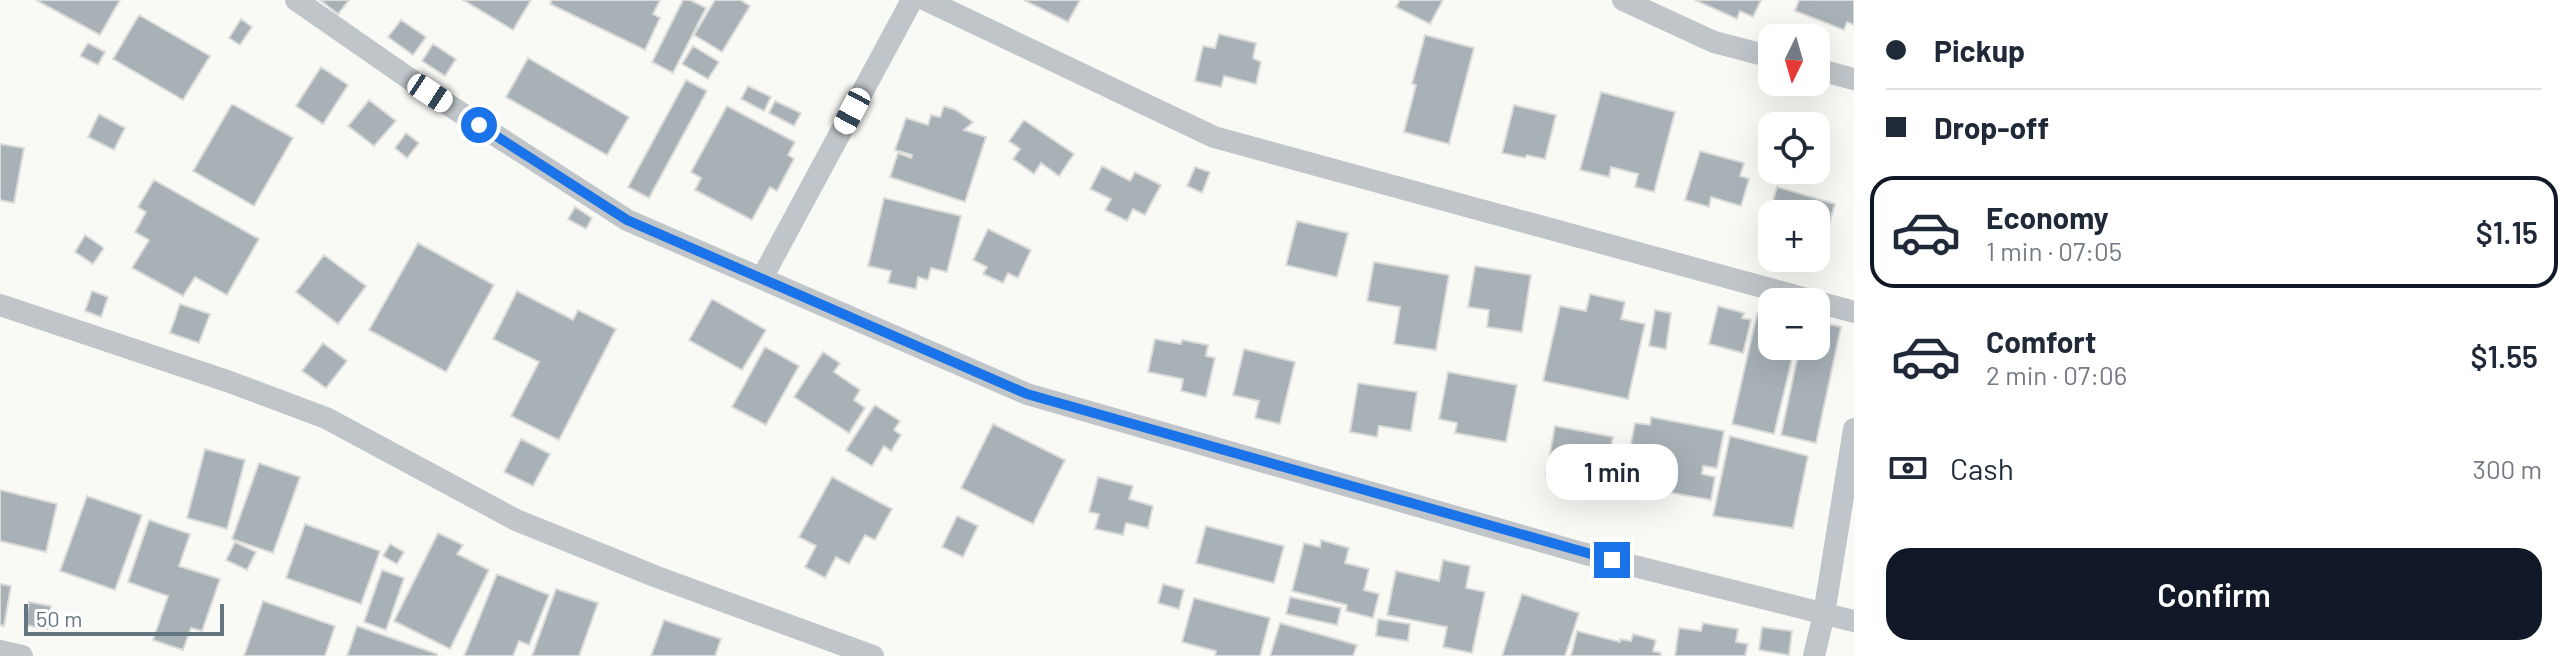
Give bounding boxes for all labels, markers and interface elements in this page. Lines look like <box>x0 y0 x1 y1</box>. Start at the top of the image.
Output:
north arrow <box>1758 24 1830 96</box>
map controls <box>1758 24 1830 360</box>
text: Pickup <box>1934 32 2025 68</box>
car <box>403 70 457 116</box>
car <box>830 84 874 138</box>
route start <box>461 107 497 143</box>
text: Drop-off <box>1934 109 2049 145</box>
button: locate <box>1758 112 1830 184</box>
icon: car <box>1890 196 1962 268</box>
text: Economy <box>1986 199 2109 235</box>
button: + <box>1758 200 1830 272</box>
text: $1.15 <box>2476 214 2538 250</box>
text: 1 min · 07:05 <box>1986 235 2122 266</box>
button: − <box>1758 288 1830 360</box>
icon: car <box>1890 320 1962 392</box>
text: Comfort <box>1986 323 2096 359</box>
text: $1.55 <box>2470 338 2538 374</box>
text: 2 min · 07:06 <box>1986 359 2127 390</box>
callout: 1 min <box>1546 444 1678 500</box>
icon: cash <box>1886 446 1930 490</box>
text: Cash <box>1950 450 2014 486</box>
text: 300 m <box>2473 453 2542 484</box>
text: 1 min <box>1584 456 1640 487</box>
route end <box>1594 542 1630 578</box>
button: Confirm <box>1886 548 2542 640</box>
scale bar <box>24 600 224 636</box>
text: 50 m <box>36 605 82 631</box>

